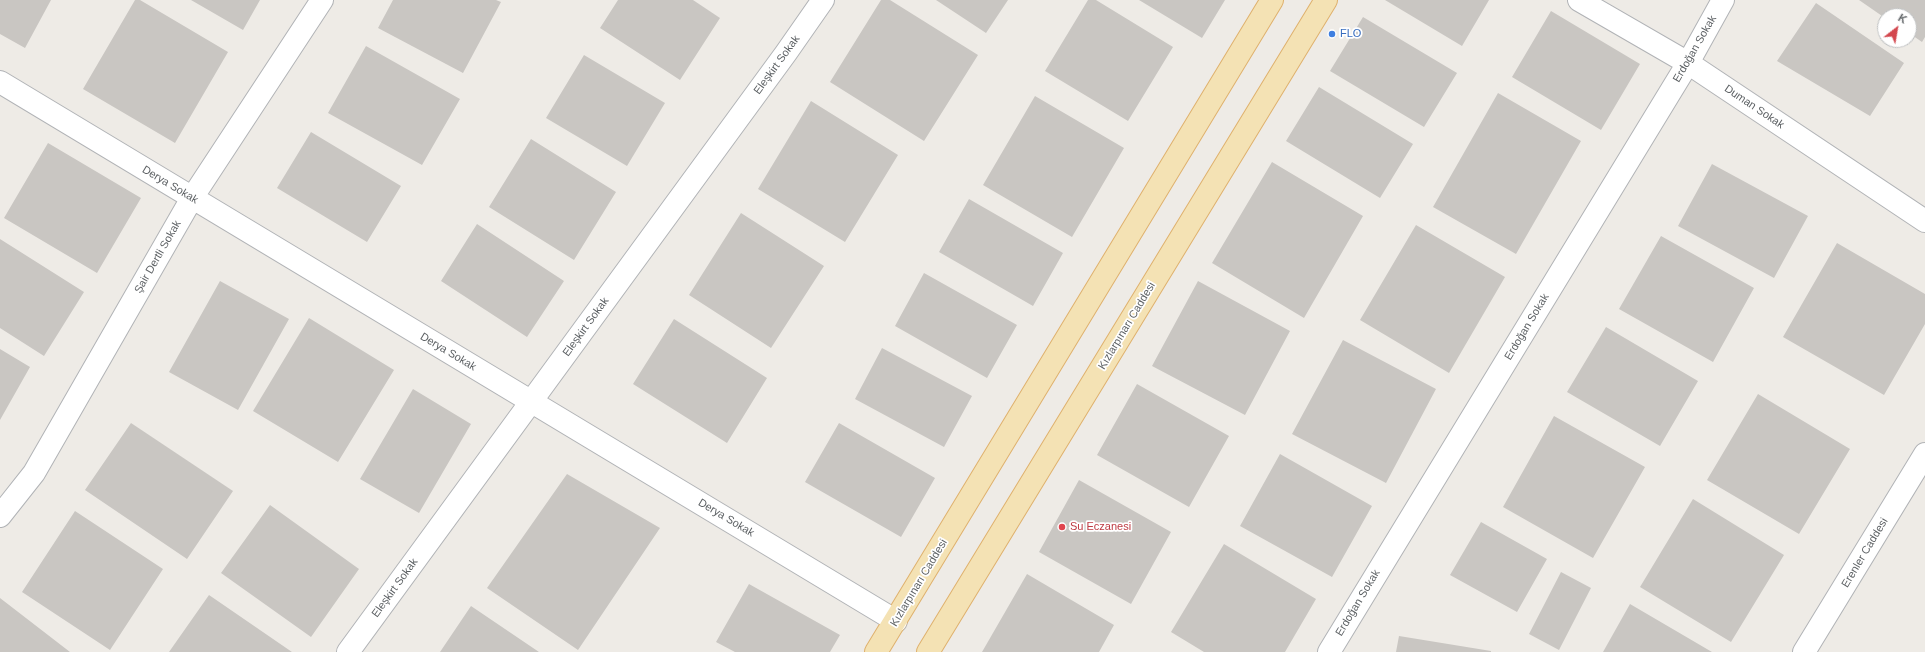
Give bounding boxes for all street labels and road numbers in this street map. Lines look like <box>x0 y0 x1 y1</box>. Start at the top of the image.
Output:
street label: Erdoğan Sokak <box>1670 13 1720 85</box>
street label: Eleşkirt Sokak <box>751 33 803 97</box>
street label: Duman Sokak <box>1722 82 1786 132</box>
street label: Derya Sokak <box>140 163 200 207</box>
street label: Şair Dertli Sokak <box>132 218 184 296</box>
street label: Kızlarpınarı Caddesi <box>1096 280 1158 372</box>
street label: Erdoğan Sokak <box>1502 291 1552 363</box>
street label: Eleşkirt Sokak <box>560 295 612 359</box>
street label: Derya Sokak <box>418 330 478 374</box>
street label: Derya Sokak <box>696 496 756 540</box>
street label: Erenler Caddesi <box>1839 516 1891 590</box>
street label: Kızlarpınarı Caddesi <box>888 537 950 629</box>
street label: Eleşkirt Sokak <box>369 556 421 620</box>
street label: Erdoğan Sokak <box>1333 567 1383 639</box>

